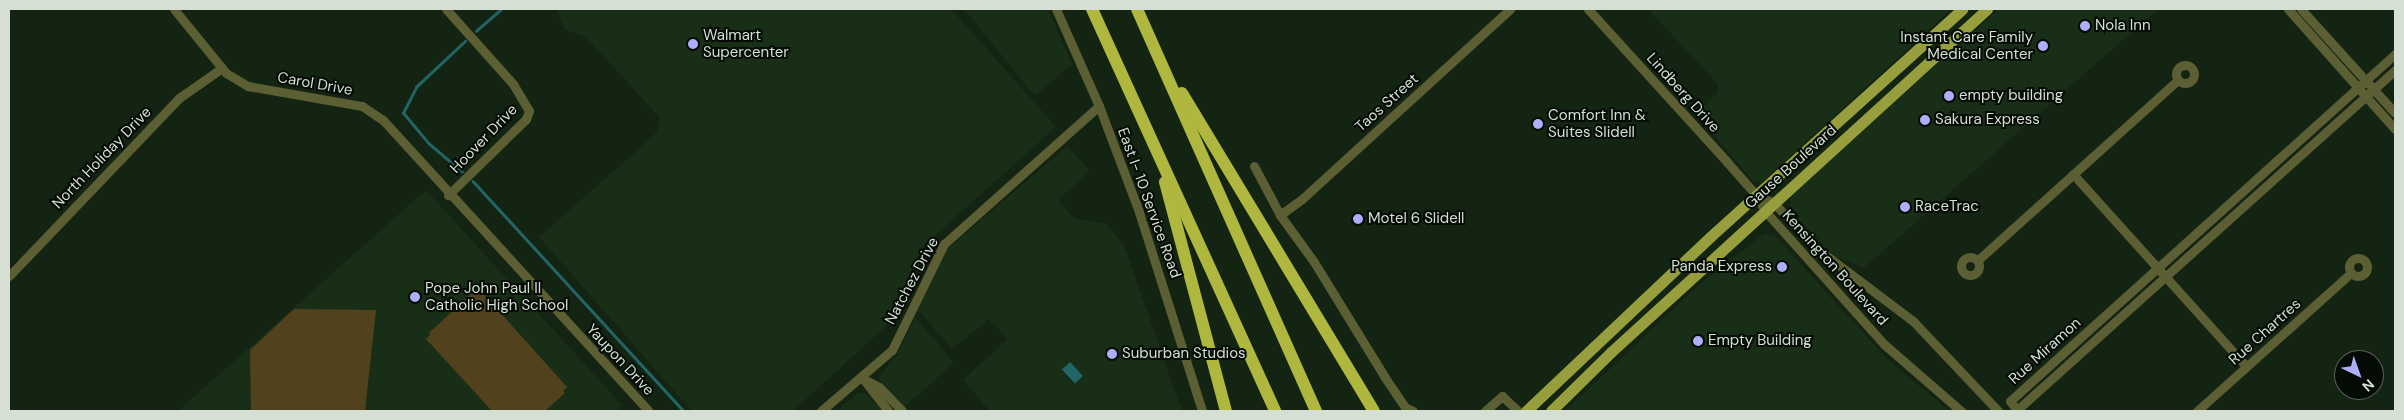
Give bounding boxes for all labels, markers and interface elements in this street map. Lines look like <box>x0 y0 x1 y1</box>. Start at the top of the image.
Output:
place label: Nola Inn <box>2095 17 2150 35</box>
marker: Nola Inn <box>2079 20 2091 32</box>
place label: Walmart Supercenter <box>703 26 789 61</box>
place label: Instant Care Family Medical Center <box>1900 28 2033 63</box>
marker: Walmart Supercenter <box>687 38 699 50</box>
marker: Instant Care Family Medical Center <box>2037 40 2049 52</box>
street label: Lindberg Drive <box>1643 50 1723 136</box>
street label: Carol Drive <box>276 69 354 99</box>
street label: Taos Street <box>1352 70 1422 136</box>
place label: empty building <box>1959 87 2063 105</box>
marker: empty building <box>1943 90 1955 102</box>
street label: Hoover Drive <box>447 101 521 177</box>
street label: North Holiday Drive <box>49 103 155 213</box>
place label: Comfort Inn & Suites Slidell <box>1548 106 1646 141</box>
place label: Sakura Express <box>1935 111 2040 129</box>
marker: Sakura Express <box>1919 114 1931 126</box>
marker: Comfort Inn & Suites Slidell <box>1532 118 1544 130</box>
street label: Gause Boulevard <box>1742 121 1840 213</box>
street label: East I- 10 Service Road <box>1113 125 1185 281</box>
place label: RaceTrac <box>1915 198 1979 216</box>
marker: RaceTrac <box>1899 201 1911 213</box>
street label: Kensington Boulevard <box>1778 207 1892 329</box>
place label: Motel 6 Slidell <box>1368 210 1464 228</box>
marker: Motel 6 Slidell <box>1352 213 1364 225</box>
street label: Natchez Drive <box>881 234 943 328</box>
place label: Panda Express <box>1671 258 1772 276</box>
marker: Panda Express <box>1776 261 1788 273</box>
place label: Pope John Paul II Catholic High School <box>425 279 568 314</box>
marker: Pope John Paul II Catholic High School <box>409 291 421 303</box>
street label: Rue Chartres <box>2225 295 2305 369</box>
street label: Rue Miramon <box>2005 314 2085 388</box>
street label: Yaupon Drive <box>582 321 658 399</box>
place label: Empty Building <box>1708 332 1812 350</box>
marker: Empty Building <box>1692 335 1704 347</box>
place label: Suburban Studios <box>1122 345 1246 363</box>
marker: Suburban Studios <box>1106 348 1118 360</box>
north arrow <box>2334 350 2384 400</box>
text: N <box>2359 375 2378 396</box>

